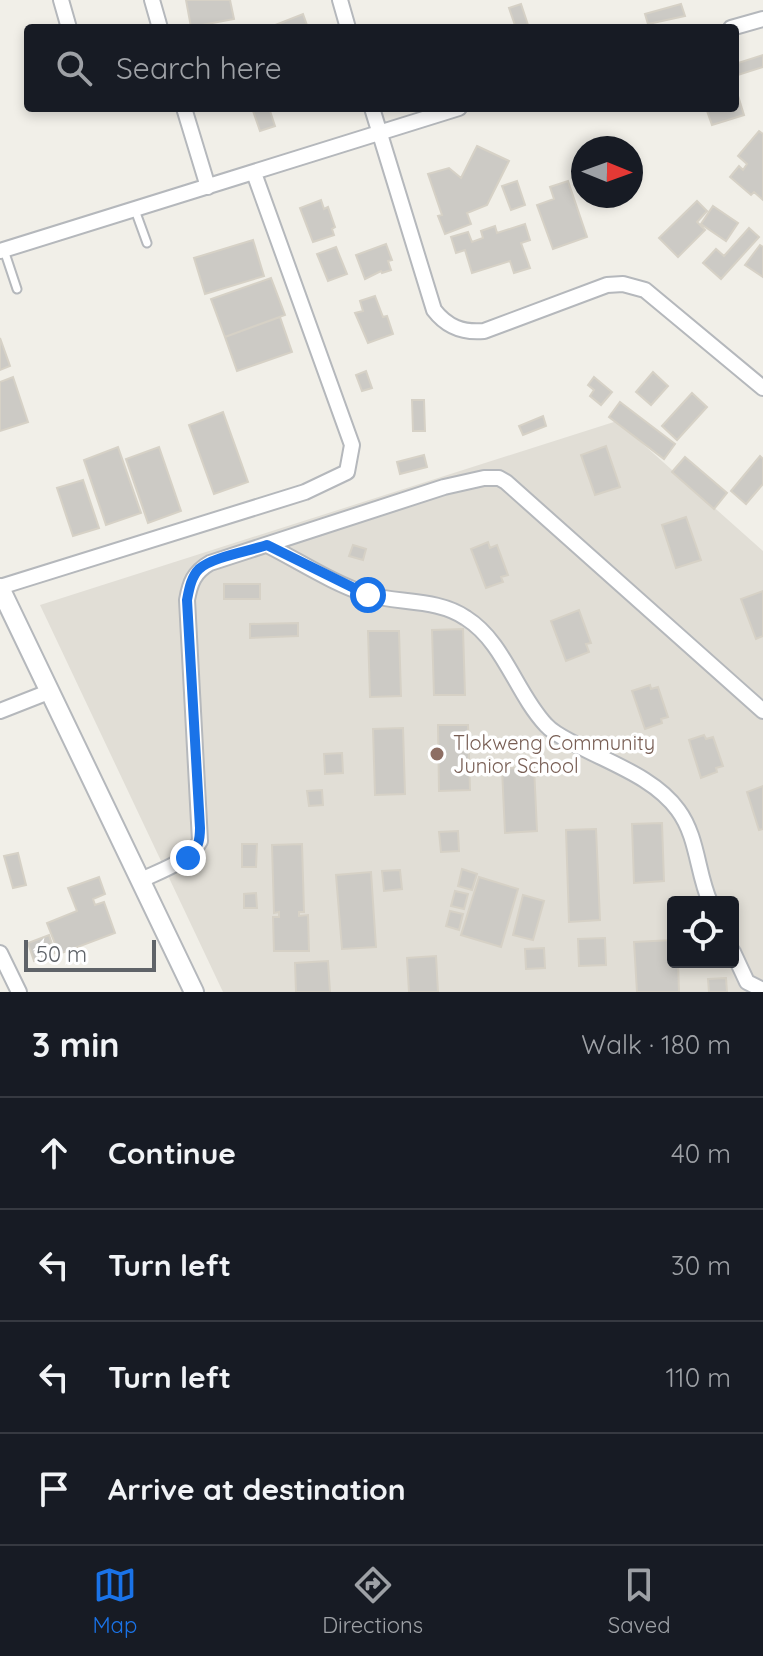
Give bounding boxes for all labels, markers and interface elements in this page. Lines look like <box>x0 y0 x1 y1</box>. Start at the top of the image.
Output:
search box <box>24 24 739 112</box>
icon: search <box>52 46 96 90</box>
text: Search here <box>116 49 282 87</box>
north arrow <box>571 136 643 208</box>
route start <box>350 577 386 613</box>
place label: Tlokweng Community Junior School <box>453 730 655 778</box>
marker: Tlokweng Community Junior School <box>428 745 446 763</box>
route end <box>170 840 206 876</box>
map controls <box>667 896 739 968</box>
button: locate <box>667 896 739 968</box>
scale bar <box>24 936 156 972</box>
text: 50 m <box>36 940 87 968</box>
text: 3 min <box>32 1023 119 1066</box>
text: Walk · 180 m <box>581 1028 731 1061</box>
icon: ahead <box>32 1131 76 1175</box>
text: Continue <box>108 1134 236 1172</box>
text: 40 m <box>671 1137 731 1170</box>
icon: left <box>32 1243 76 1287</box>
text: Turn left <box>108 1246 231 1284</box>
text: 30 m <box>671 1249 731 1282</box>
icon: left <box>32 1355 76 1399</box>
text: Turn left <box>108 1358 231 1396</box>
text: 110 m <box>665 1361 731 1394</box>
icon: arrive <box>32 1467 76 1511</box>
text: Arrive at destination <box>108 1470 406 1508</box>
tab: Map <box>92 1563 137 1639</box>
tab: Directions <box>322 1563 423 1639</box>
tab: Saved <box>608 1563 671 1639</box>

